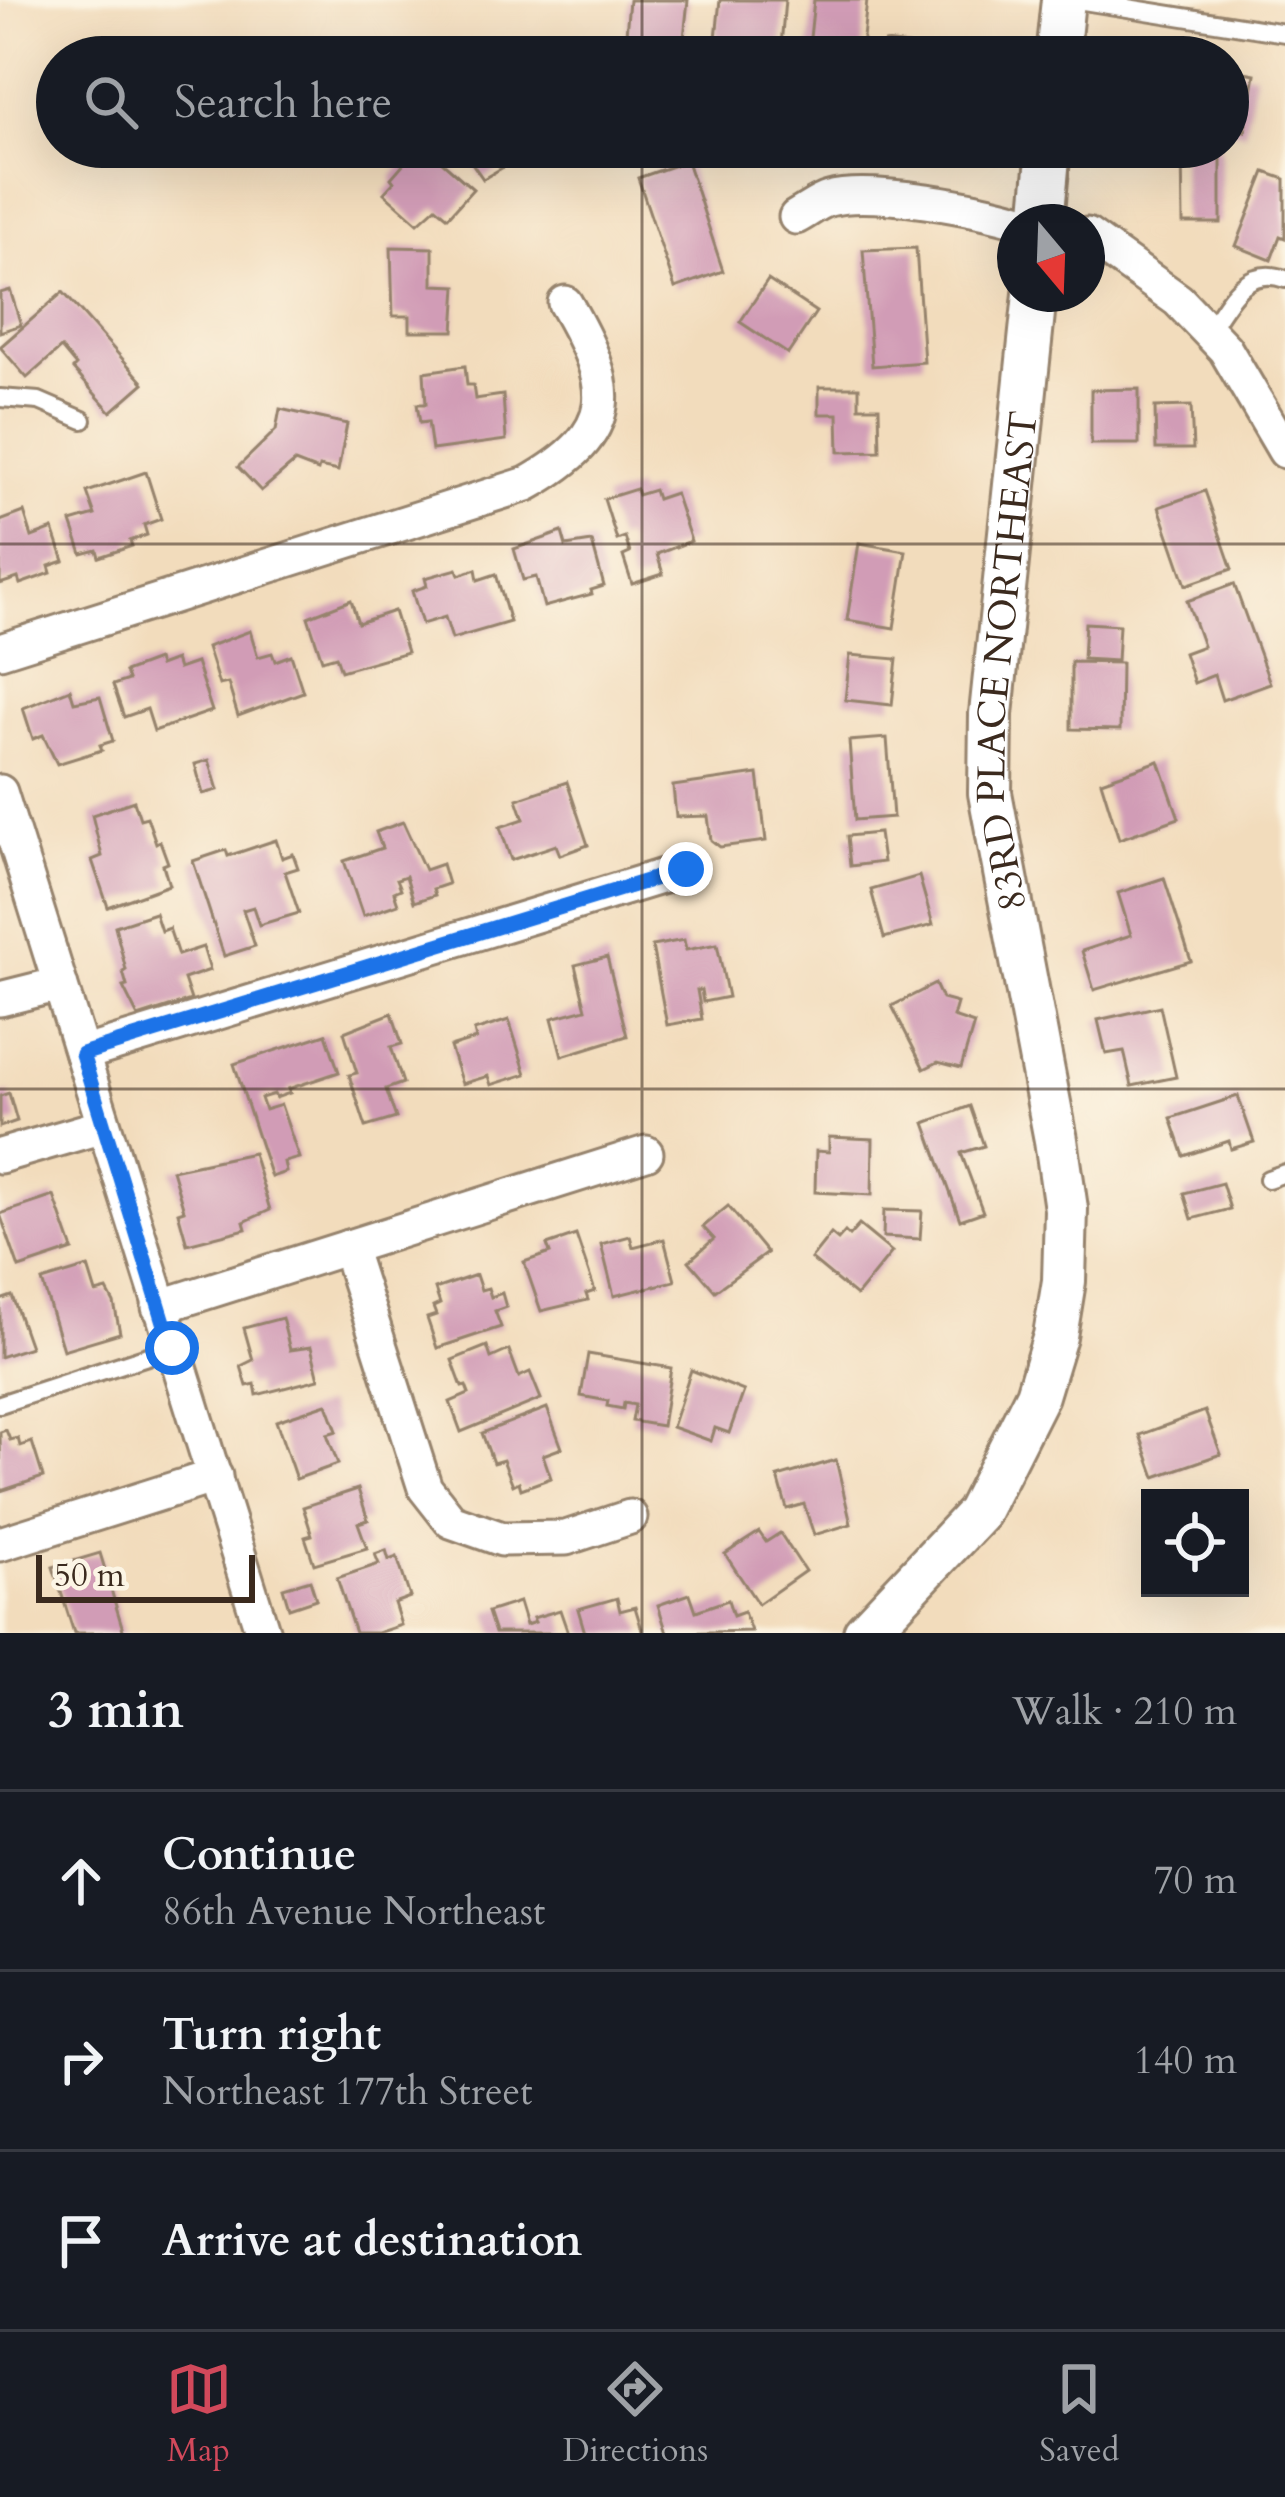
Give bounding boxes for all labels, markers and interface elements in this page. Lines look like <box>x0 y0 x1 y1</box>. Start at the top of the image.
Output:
search box <box>36 36 1249 168</box>
icon: search <box>78 69 144 135</box>
text: Search here <box>174 72 392 133</box>
north arrow <box>997 204 1105 312</box>
street label: 83RD PLACE NORTHEAST <box>965 409 1051 915</box>
route end <box>659 842 713 896</box>
route start <box>145 1321 199 1375</box>
map controls <box>1141 1489 1249 1597</box>
button: locate <box>1141 1489 1249 1597</box>
scale bar <box>36 1549 255 1602</box>
text: 50 m <box>54 1553 125 1598</box>
text: 3 min <box>48 1676 184 1746</box>
text: Walk · 210 m <box>1012 1685 1237 1738</box>
text: Continue <box>162 1824 356 1885</box>
icon: ahead <box>48 1848 114 1914</box>
text: 70 m <box>1154 1854 1237 1907</box>
text: 86th Avenue Northeast <box>162 1885 545 1938</box>
text: Turn right <box>162 2004 381 2065</box>
icon: right <box>48 2028 114 2094</box>
text: 140 m <box>1134 2034 1237 2087</box>
text: Northeast 177th Street <box>162 2065 533 2118</box>
icon: arrive <box>48 2208 114 2274</box>
text: Arrive at destination <box>162 2210 582 2271</box>
tab: Map <box>166 2356 232 2473</box>
tab: Directions <box>563 2356 708 2473</box>
tab: Saved <box>1039 2356 1119 2473</box>

